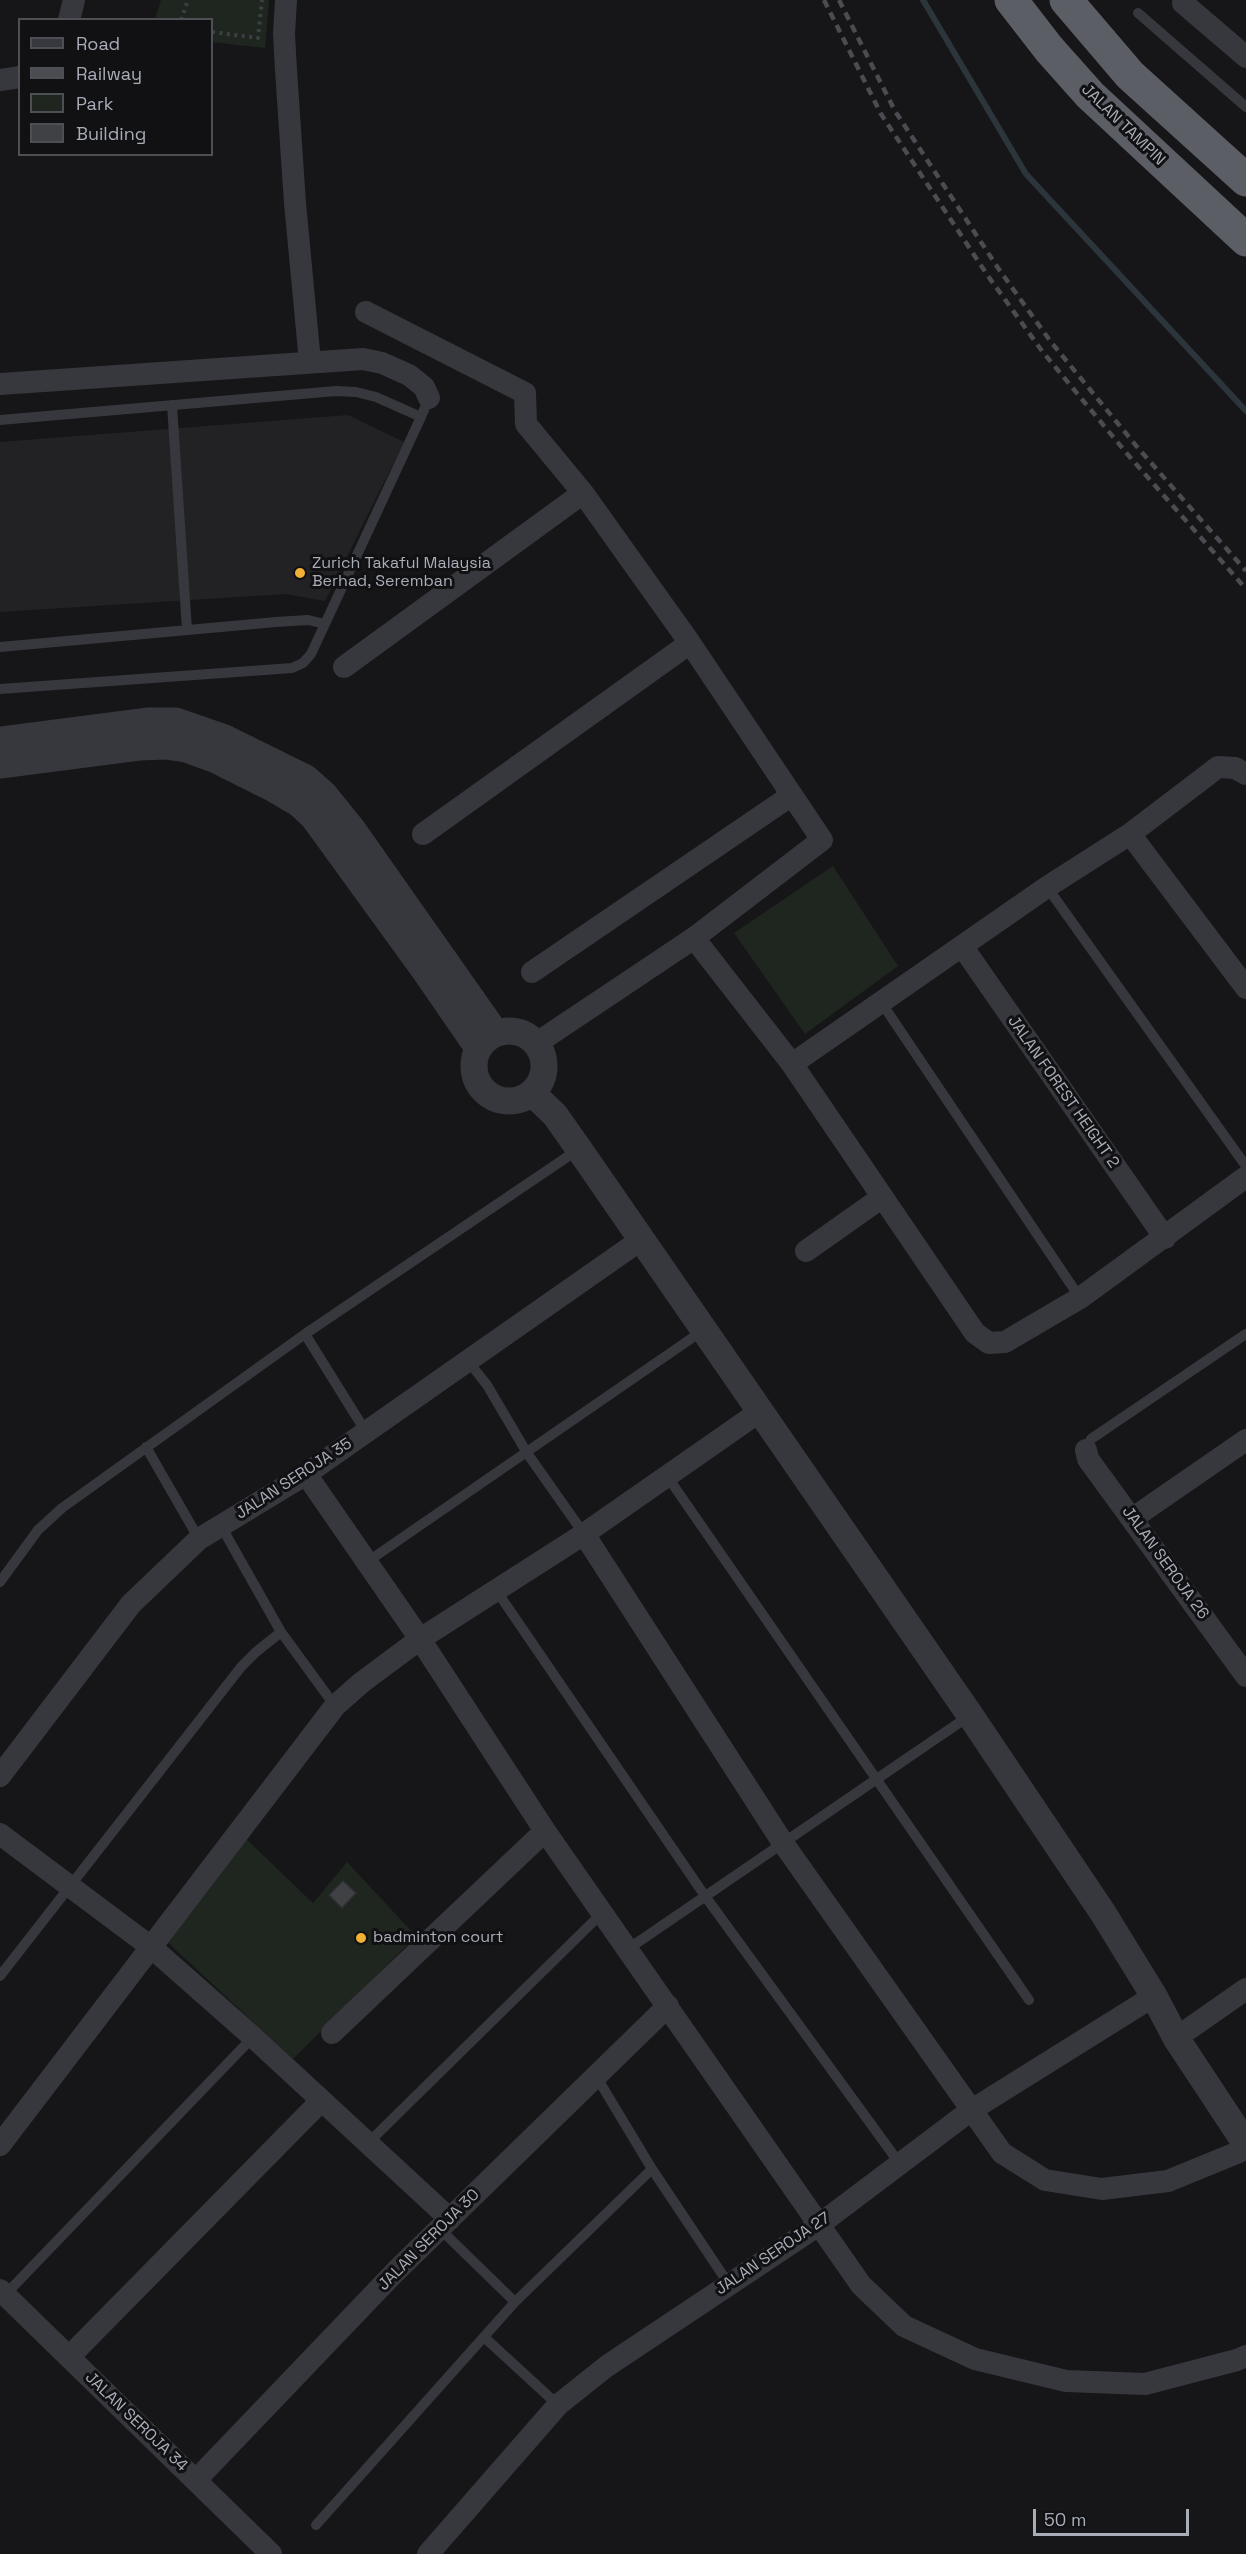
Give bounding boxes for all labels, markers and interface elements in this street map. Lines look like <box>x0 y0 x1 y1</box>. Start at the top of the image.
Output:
legend <box>18 18 213 156</box>
text: Road <box>76 32 120 55</box>
text: Railway <box>76 62 142 85</box>
street label: JALAN TAMPIN <box>1077 80 1169 170</box>
text: Park <box>76 92 113 115</box>
text: Building <box>76 122 146 145</box>
place label: Zurich Takaful Malaysia Berhad, Seremban <box>312 554 491 592</box>
marker: Zurich Takaful Malaysia Berhad, Seremban <box>293 566 307 580</box>
street label: JALAN FOREST HEIGHT 2 <box>1003 1012 1123 1172</box>
street label: JALAN SEROJA 35 <box>232 1434 356 1524</box>
street label: JALAN SEROJA 26 <box>1118 1503 1212 1623</box>
place label: badminton court <box>373 1928 503 1948</box>
marker: badminton court <box>354 1931 368 1945</box>
street label: JALAN SEROJA 30 <box>374 2185 484 2295</box>
street label: JALAN SEROJA 27 <box>712 2209 834 2299</box>
street label: JALAN SEROJA 34 <box>81 2368 191 2476</box>
scale bar <box>1036 2497 1192 2535</box>
text: 50 m <box>1044 2508 1086 2531</box>

